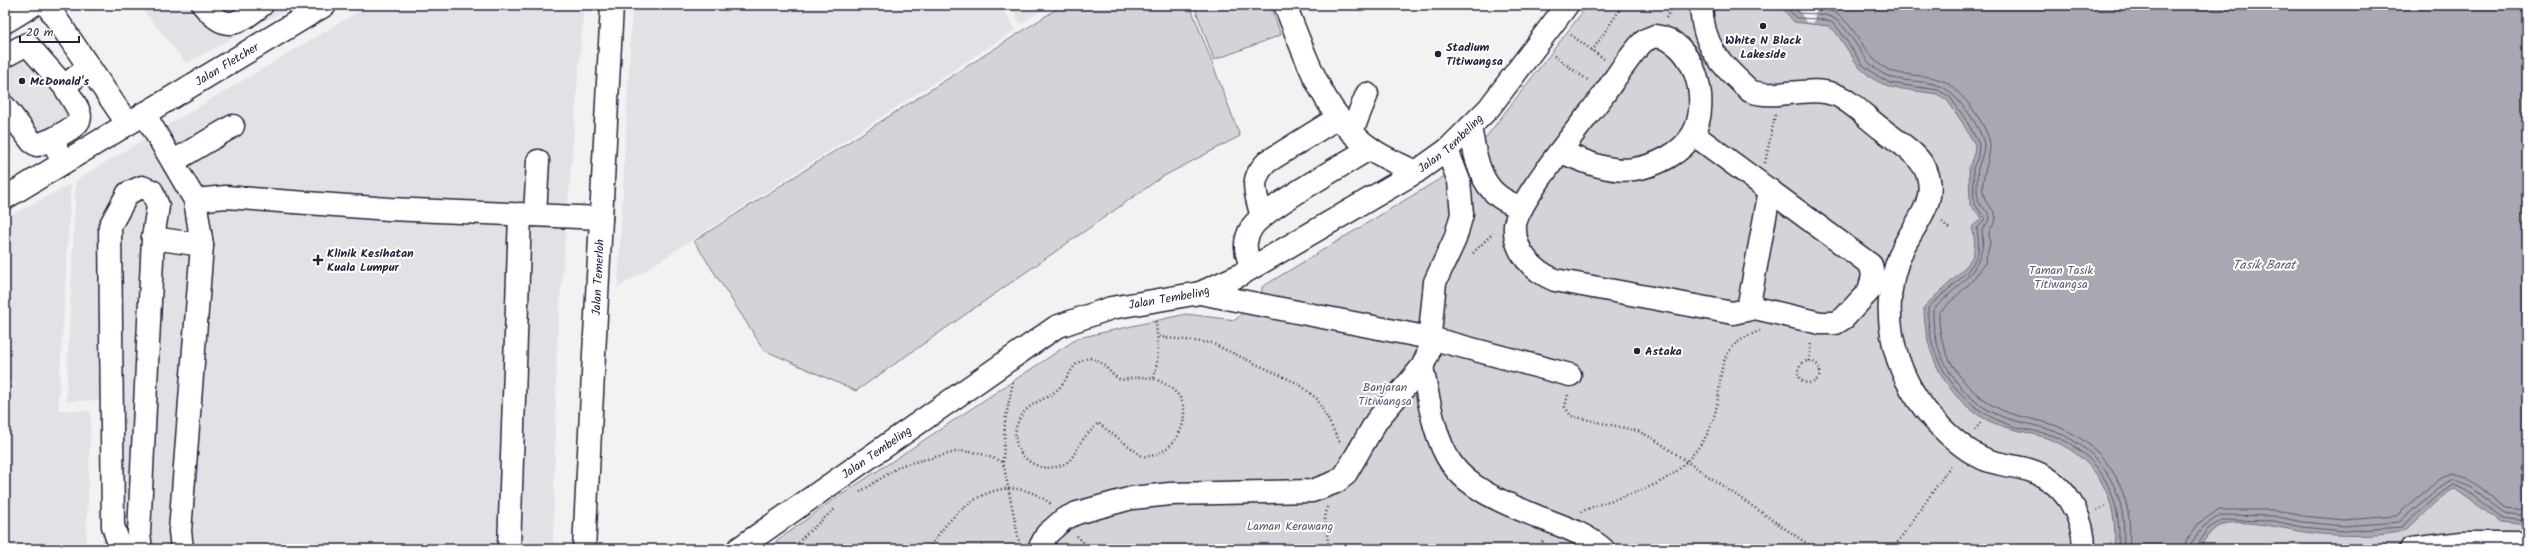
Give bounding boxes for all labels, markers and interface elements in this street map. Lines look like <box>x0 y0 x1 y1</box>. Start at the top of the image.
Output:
scale bar <box>20 18 79 44</box>
marker: White N Black Lakeside <box>1758 21 1768 31</box>
text: 20 m <box>26 23 54 42</box>
place label: White N Black Lakeside <box>1725 31 1802 64</box>
street label: Jalan Fletcher <box>191 37 263 91</box>
place label: Stadium Titiwangsa <box>1446 38 1503 71</box>
marker: Stadium Titiwangsa <box>1433 49 1443 59</box>
place label: McDonald's <box>30 72 89 91</box>
marker: McDonald's <box>17 76 27 86</box>
street label: Jalan Tembeling <box>1414 109 1488 177</box>
street label: Jalan Temerloh <box>587 239 609 316</box>
place label: Klinik Kesihatan Kuala Lumpur <box>327 244 414 277</box>
marker: Klinik Kesihatan Kuala Lumpur <box>312 254 324 266</box>
water label: Tasik Barat <box>2233 255 2297 276</box>
park label: Taman Tasik Titiwangsa <box>2029 261 2093 294</box>
street label: Jalan Tembeling <box>1127 280 1213 314</box>
place label: Astaka <box>1645 342 1682 361</box>
marker: Astaka <box>1632 346 1642 356</box>
park label: Banjaran Titiwangsa <box>1358 378 1412 411</box>
street label: Jalan Tembeling <box>837 421 916 484</box>
park label: Laman Kerawang <box>1247 517 1334 536</box>

